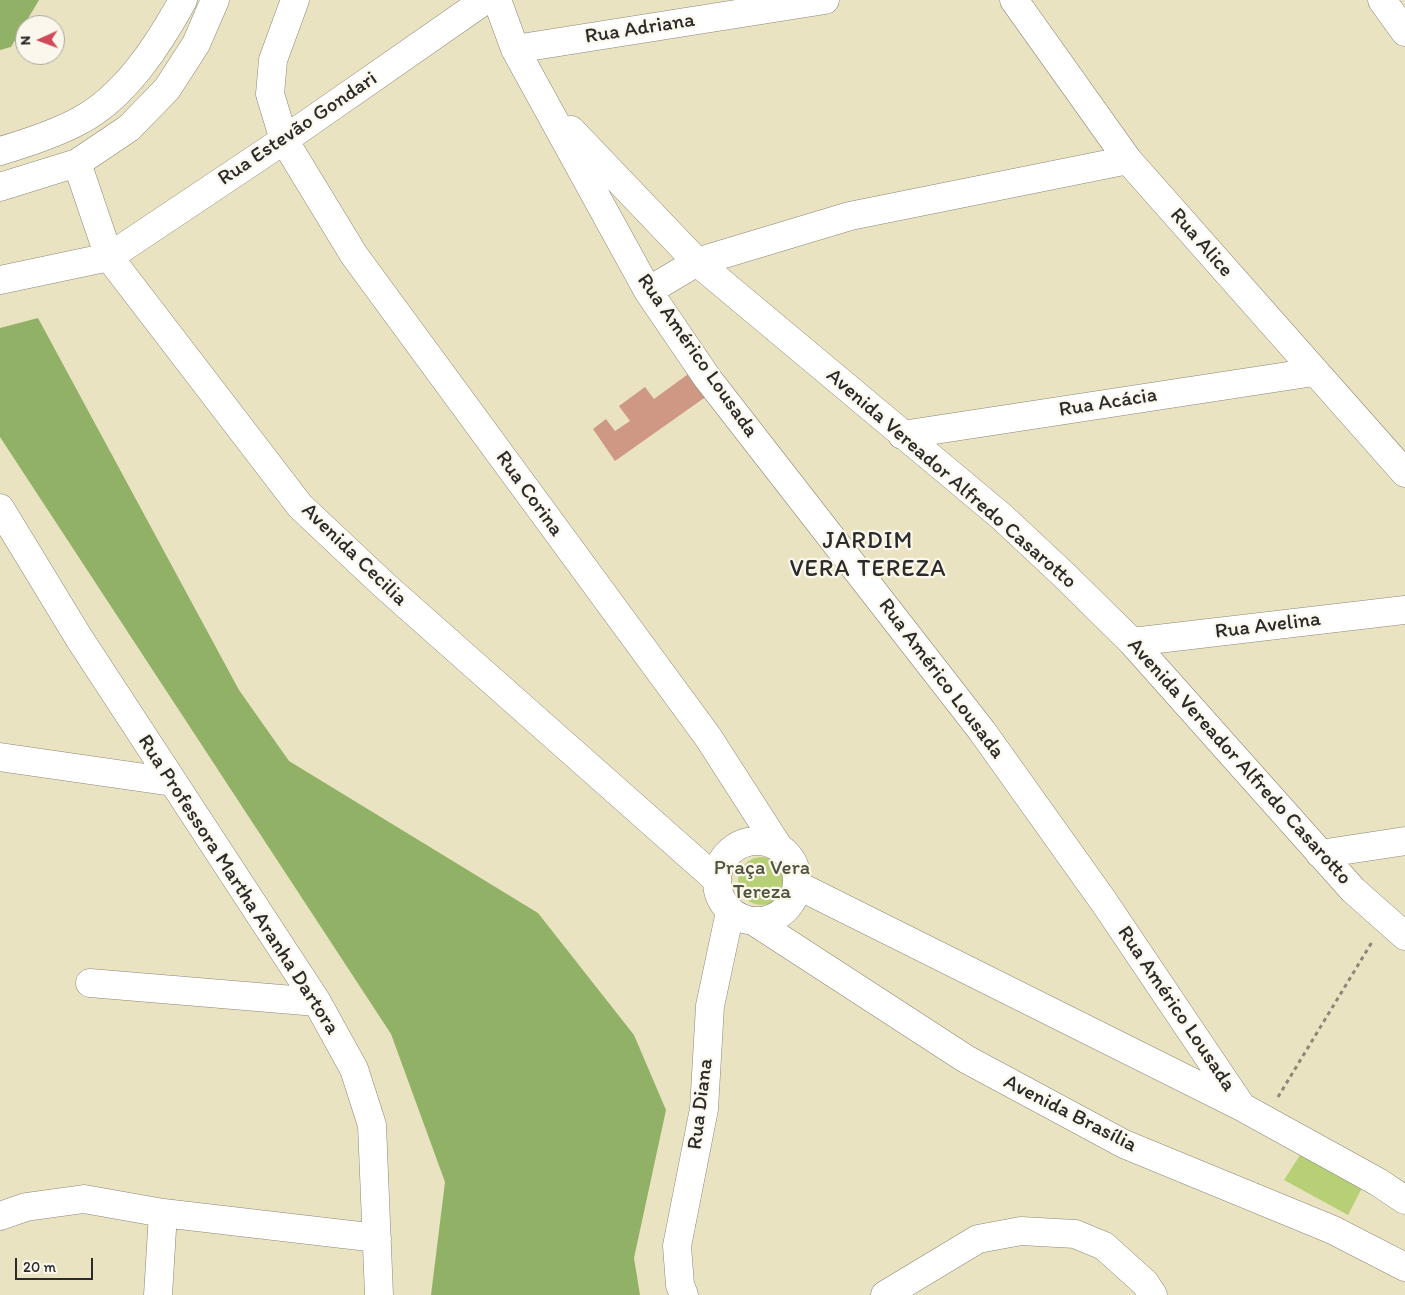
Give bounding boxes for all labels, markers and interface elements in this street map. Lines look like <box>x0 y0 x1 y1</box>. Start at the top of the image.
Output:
street label: Rua Adriana <box>583 8 697 50</box>
north arrow <box>15 15 65 65</box>
text: N <box>17 35 34 46</box>
street label: Rua Estevão Gondari <box>214 66 382 192</box>
street label: Rua Alice <box>1164 203 1238 283</box>
street label: Rua Américo Lousada <box>631 269 763 443</box>
street label: Avenida Vereador Alfredo Casarotto <box>821 363 1081 595</box>
street label: Rua Acácia <box>1057 383 1159 423</box>
street label: Rua Corina <box>490 446 568 542</box>
street label: Avenida Cecilia <box>296 498 412 612</box>
district label: JARDIM VERA TEREZA <box>788 528 948 584</box>
street label: Rua Américo Lousada <box>872 594 1010 764</box>
street label: Rua Avelina <box>1214 607 1322 645</box>
street label: Avenida Vereador Alfredo Casarotto <box>1121 633 1357 891</box>
street label: Rua Professora Martha Aranha Dartora <box>131 730 345 1040</box>
park label: Praça Vera Tereza <box>714 856 810 906</box>
street label: Rua Américo Lousada <box>1111 921 1241 1097</box>
street label: Rua Diana <box>683 1057 719 1151</box>
street label: Avenida Brasília <box>999 1070 1141 1158</box>
scale bar <box>18 1248 95 1280</box>
text: 20 m <box>23 1258 56 1276</box>

